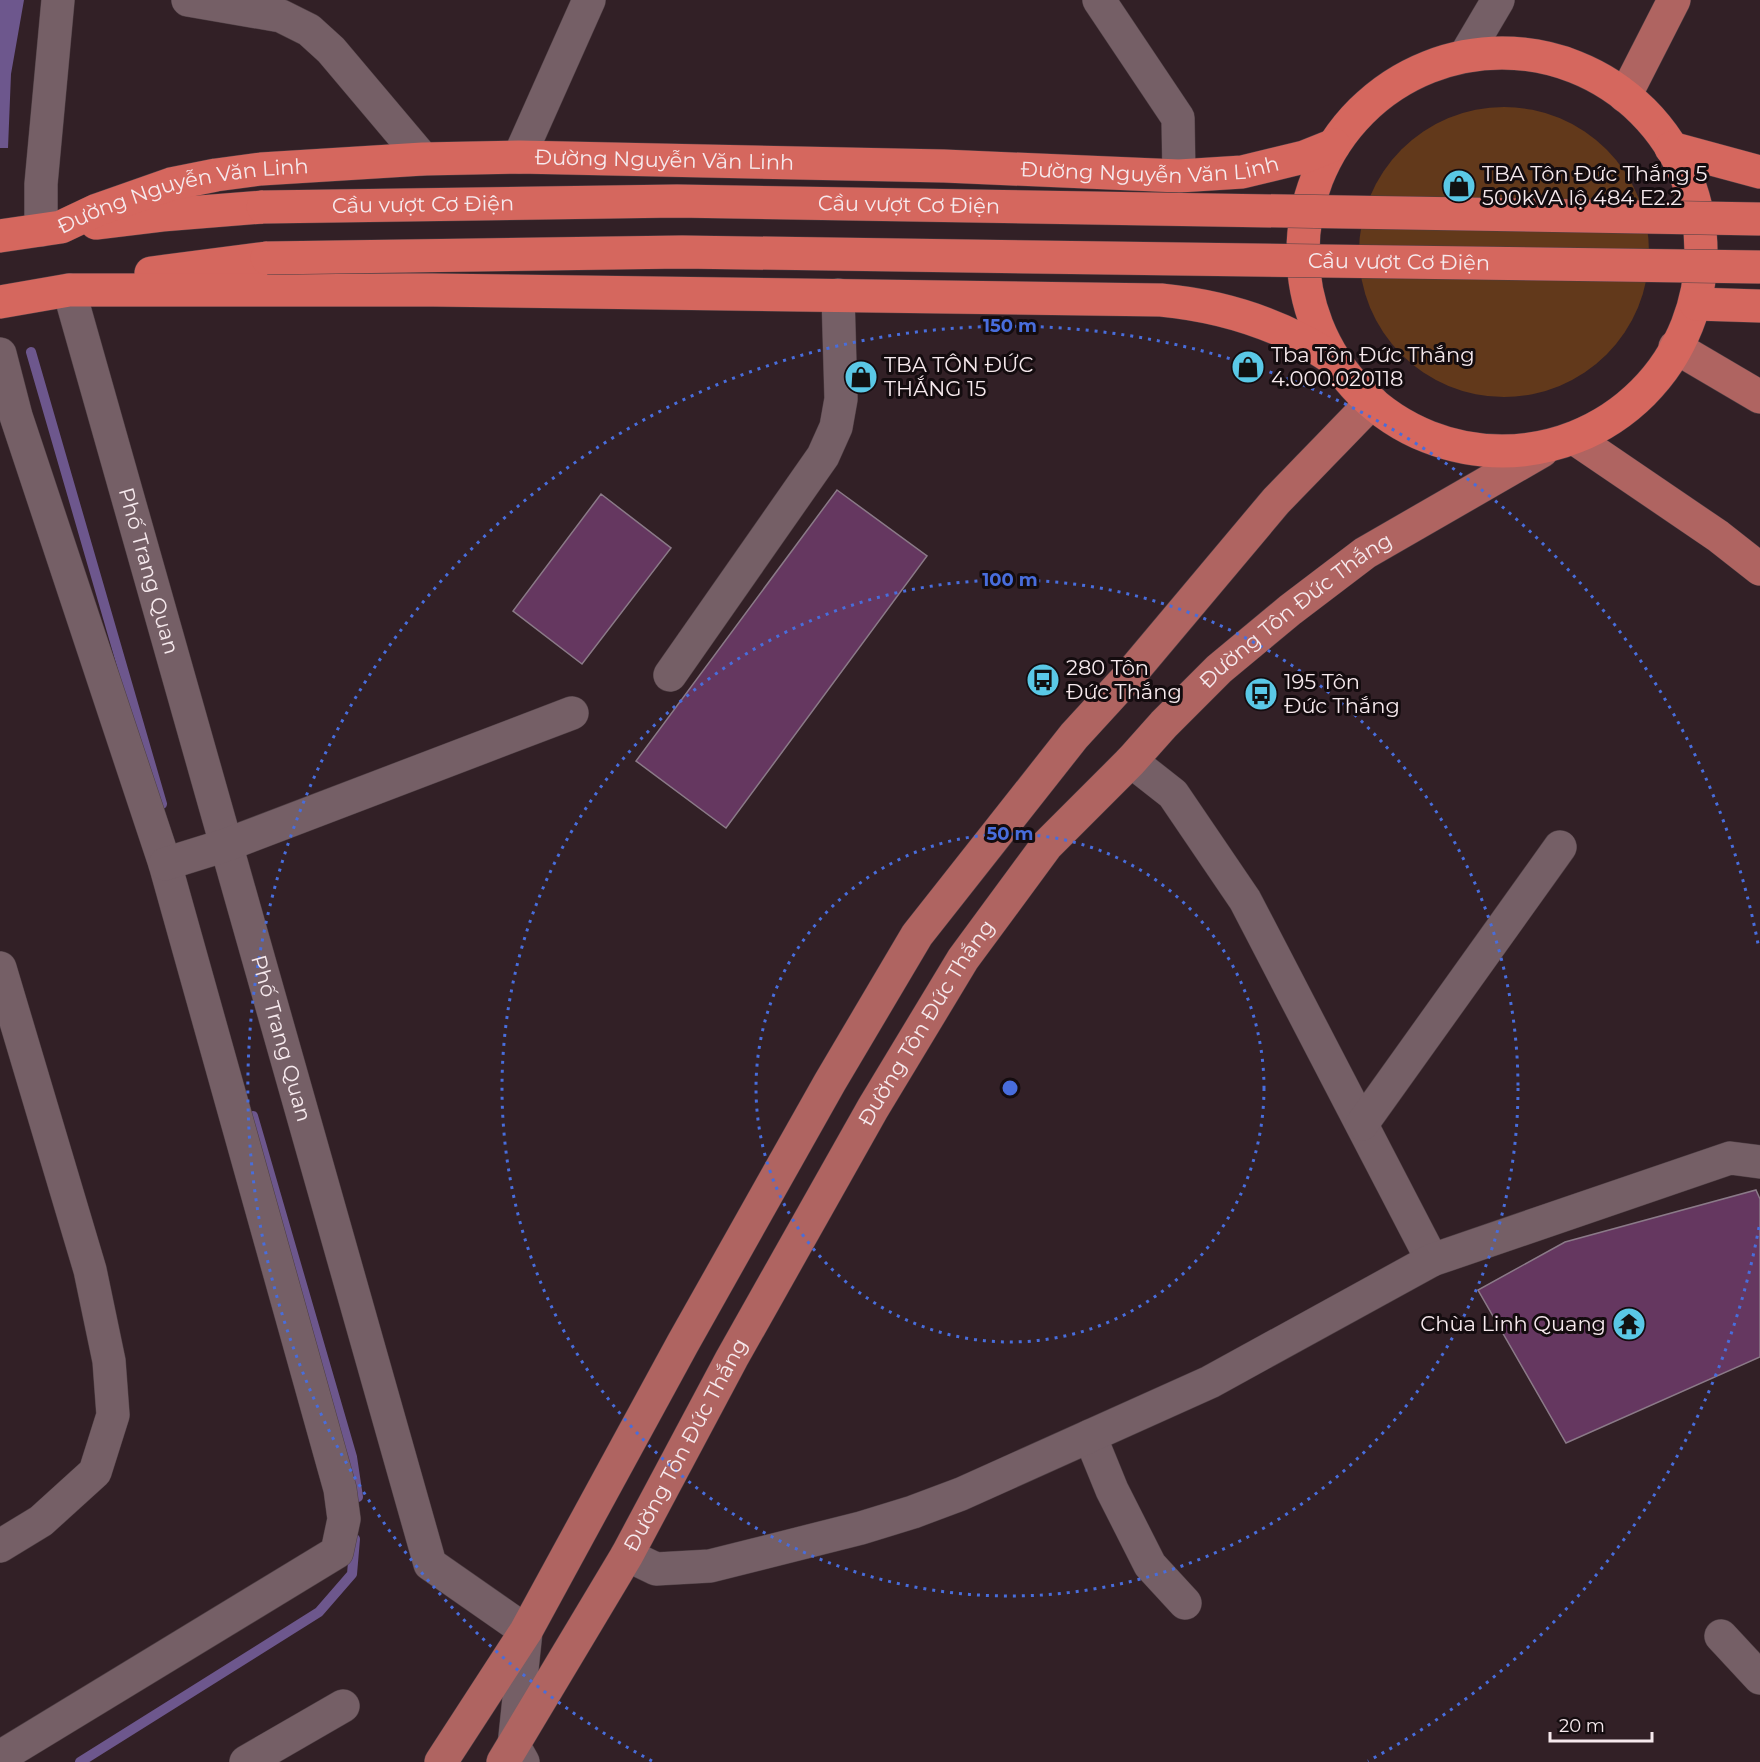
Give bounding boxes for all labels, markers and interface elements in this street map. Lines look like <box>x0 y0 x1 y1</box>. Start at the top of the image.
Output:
street label: Đường Nguyễn Văn Linh <box>534 144 794 175</box>
street label: Đường Nguyễn Văn Linh <box>1020 150 1282 188</box>
street label: Đường Nguyễn Văn Linh <box>53 153 309 239</box>
place label: TBA Tôn Đức Thắng 5 500kVA lộ 484 E2.2 <box>1482 161 1707 210</box>
shop icon: TBA Tôn Đức Thắng 5 500kVA lộ 484 E2.2 <box>1441 168 1477 204</box>
street label: Cầu vượt Cơ Điện <box>332 190 514 218</box>
street label: Cầu vượt Cơ Điện <box>818 190 1000 218</box>
street label: Cầu vượt Cơ Điện <box>1308 248 1490 275</box>
text: 150 m <box>983 315 1037 337</box>
place label: Tba Tôn Đức Thắng 4.000.020118 <box>1271 342 1475 391</box>
shop icon: Tba Tôn Đức Thắng 4.000.020118 <box>1230 349 1266 385</box>
place label: TBA TÔN ĐỨC THẮNG 15 <box>884 352 1034 401</box>
shop icon: TBA TÔN ĐỨC THẮNG 15 <box>843 359 879 395</box>
street label: Phố Trang Quan <box>114 485 185 657</box>
street label: Đường Tôn Đức Thắng <box>1194 527 1396 693</box>
text: 100 m <box>982 569 1038 591</box>
place label: 280 Tôn Đức Thắng <box>1066 655 1182 704</box>
bus stop icon: 280 Tôn Đức Thắng <box>1025 662 1061 698</box>
place label: 195 Tôn Đức Thắng <box>1284 669 1400 718</box>
bus stop icon: 195 Tôn Đức Thắng <box>1243 676 1279 712</box>
text: 50 m <box>987 823 1033 845</box>
street label: Đường Tôn Đức Thắng <box>853 915 1000 1130</box>
street label: Phố Trang Quan <box>246 952 317 1125</box>
centre of rings <box>1000 1078 1020 1098</box>
temple icon: Chùa Linh Quang <box>1611 1306 1647 1342</box>
place label: Chùa Linh Quang <box>1420 1311 1606 1336</box>
street label: Đường Tôn Đức Thắng <box>618 1334 753 1556</box>
scale bar <box>1550 1705 1652 1743</box>
text: 20 m <box>1559 1715 1605 1737</box>

